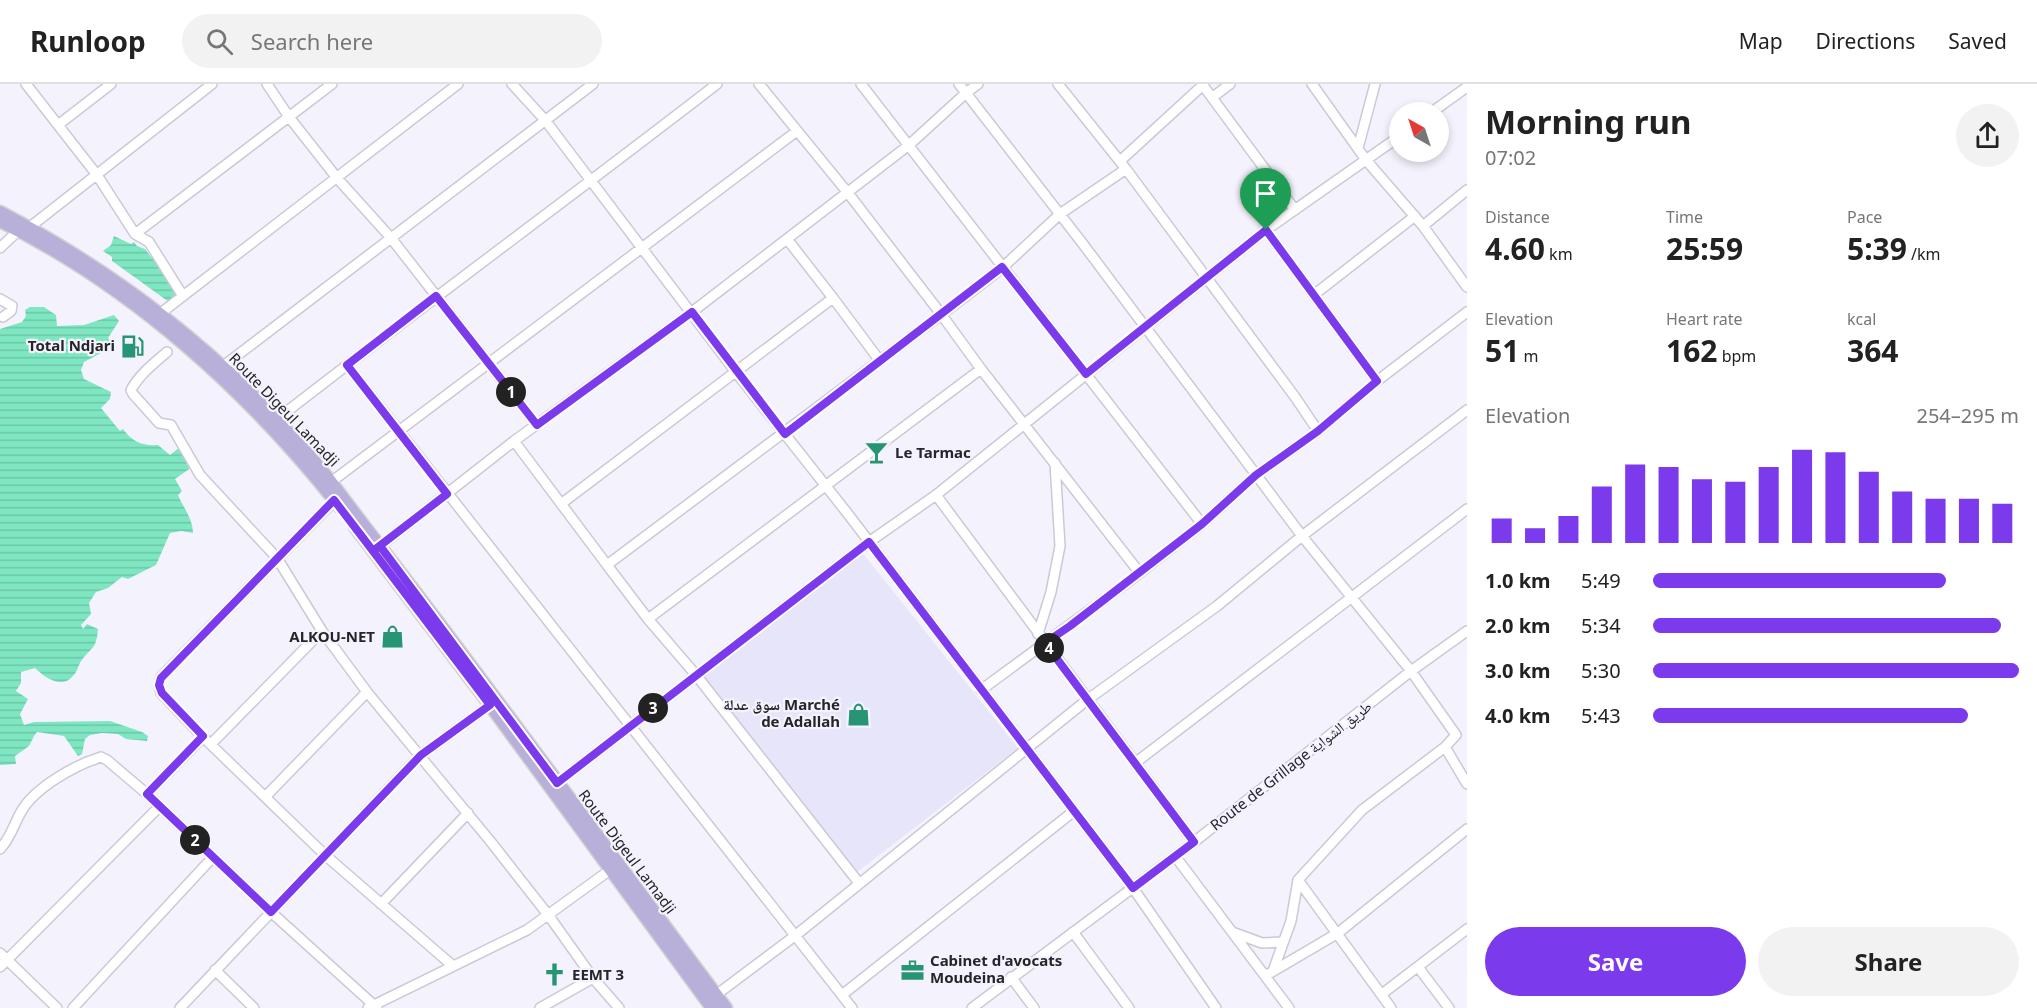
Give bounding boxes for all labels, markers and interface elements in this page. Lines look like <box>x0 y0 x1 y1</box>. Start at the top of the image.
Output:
search box <box>182 14 602 68</box>
text: Runloop <box>30 22 146 60</box>
icon: search <box>203 25 236 58</box>
text: Search here <box>251 26 373 56</box>
text: Map <box>1739 27 1783 55</box>
text: Directions <box>1816 27 1915 55</box>
text: Saved <box>1948 27 2007 55</box>
text: Morning run <box>1485 99 1691 144</box>
north arrow <box>1389 102 1449 162</box>
map controls <box>1389 102 1449 162</box>
button: share <box>1956 104 2019 167</box>
text: 07:02 <box>1485 144 1536 171</box>
pin <box>1240 168 1291 230</box>
icon: arrive <box>1249 177 1282 210</box>
text: Distance <box>1485 206 1550 228</box>
text: Time <box>1666 206 1703 228</box>
text: Pace <box>1847 206 1882 228</box>
text: 4.60 <box>1485 228 1545 269</box>
text: 25:59 <box>1666 228 1743 269</box>
text: 5:39 <box>1847 228 1907 269</box>
text: km <box>1545 243 1573 265</box>
text: /km <box>1907 243 1941 265</box>
text: Elevation <box>1485 308 1553 330</box>
text: Heart rate <box>1666 308 1742 330</box>
text: kcal <box>1847 308 1876 330</box>
text: 51 <box>1485 330 1519 371</box>
text: 162 <box>1666 330 1717 371</box>
text: 364 <box>1847 330 1898 371</box>
fuel station icon: Total Ndjari <box>120 333 146 359</box>
place label: Total Ndjari <box>28 335 115 355</box>
text: m <box>1519 345 1538 367</box>
text: bpm <box>1717 345 1756 367</box>
street label: Route Digeul Lamadji <box>225 348 344 470</box>
pin: 1 <box>496 377 526 407</box>
text: 1 <box>506 381 516 403</box>
text: Elevation <box>1485 402 1570 429</box>
text: 254–295 m <box>1916 402 2019 429</box>
bar icon: Le Tarmac <box>864 440 890 466</box>
place label: Le Tarmac <box>895 442 971 462</box>
text: 1.0 km <box>1485 567 1551 594</box>
text: 5:49 <box>1581 567 1621 594</box>
text: 2.0 km <box>1485 612 1551 639</box>
text: 5:34 <box>1581 612 1621 639</box>
shop icon: ALKOU-NET <box>380 624 406 650</box>
place label: ALKOU-NET <box>289 626 375 646</box>
pin: 4 <box>1034 633 1064 663</box>
text: 4 <box>1044 637 1054 659</box>
text: 3.0 km <box>1485 657 1551 684</box>
text: 5:30 <box>1581 657 1621 684</box>
pin: 3 <box>638 693 668 723</box>
place label: سوق عدلة Marché de Adallah <box>723 694 840 731</box>
street label: Route de Grillage طريق الشواية <box>1206 696 1376 835</box>
text: 3 <box>648 697 658 719</box>
shop icon: سوق عدلة Marché de Adallah <box>845 701 871 727</box>
text: 4.0 km <box>1485 702 1551 729</box>
text: 5:43 <box>1581 702 1621 729</box>
street label: Route Digeul Lamadji <box>574 785 681 918</box>
pin: 2 <box>180 825 210 855</box>
text: 2 <box>190 829 200 851</box>
button: Save <box>1485 927 1746 996</box>
button: Share <box>1758 927 2019 996</box>
place label: Cabinet d'avocats Moudeina <box>930 950 1062 987</box>
office icon: Cabinet d'avocats Moudeina <box>899 957 925 983</box>
church icon: EEMT 3 <box>541 962 567 988</box>
place label: EEMT 3 <box>572 964 624 984</box>

